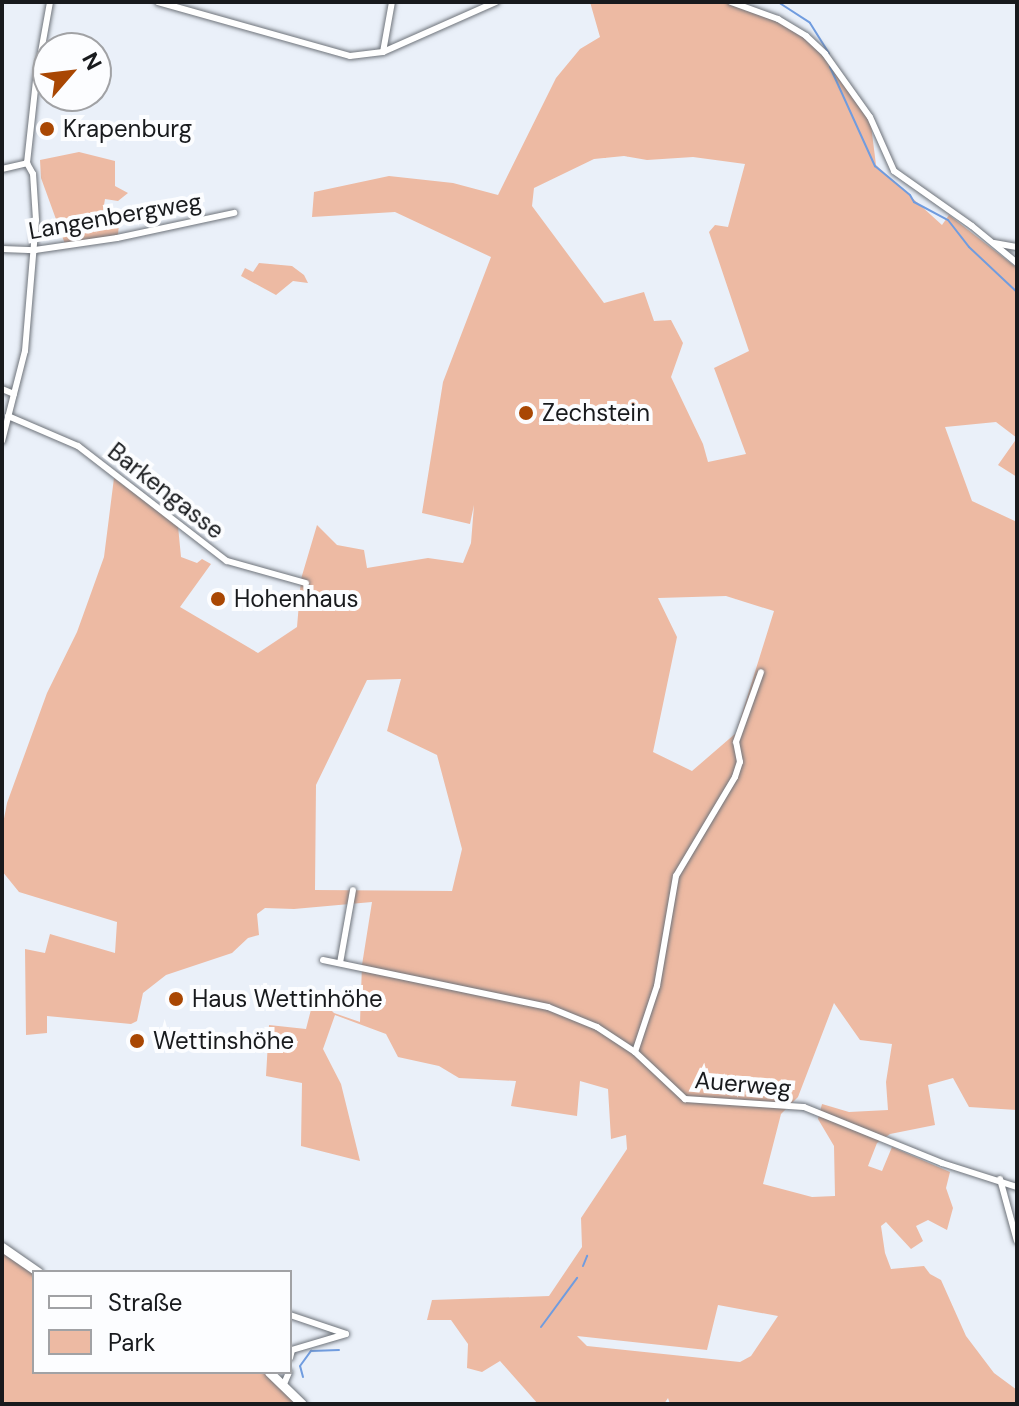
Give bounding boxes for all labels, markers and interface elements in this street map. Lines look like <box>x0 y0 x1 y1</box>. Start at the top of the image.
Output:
north arrow <box>32 32 112 112</box>
text: N <box>75 48 108 75</box>
place label: Krapenburg <box>63 115 192 143</box>
marker: Krapenburg <box>38 120 56 138</box>
street label: Langenbergweg <box>26 187 204 245</box>
place label: Zechstein <box>542 399 650 427</box>
marker: Zechstein <box>517 404 535 422</box>
street label: Barkengasse <box>102 437 230 545</box>
place label: Hohenhaus <box>234 585 358 613</box>
marker: Hohenhaus <box>209 590 227 608</box>
place label: Haus Wettinhöhe <box>192 985 383 1013</box>
marker: Haus Wettinhöhe <box>167 990 185 1008</box>
place label: Wettinshöhe <box>153 1027 294 1055</box>
marker: Wettinshöhe <box>128 1032 146 1050</box>
street label: Auerweg <box>694 1065 792 1103</box>
legend <box>32 1270 292 1374</box>
text: Straße <box>108 1287 182 1318</box>
text: Park <box>108 1327 155 1358</box>

